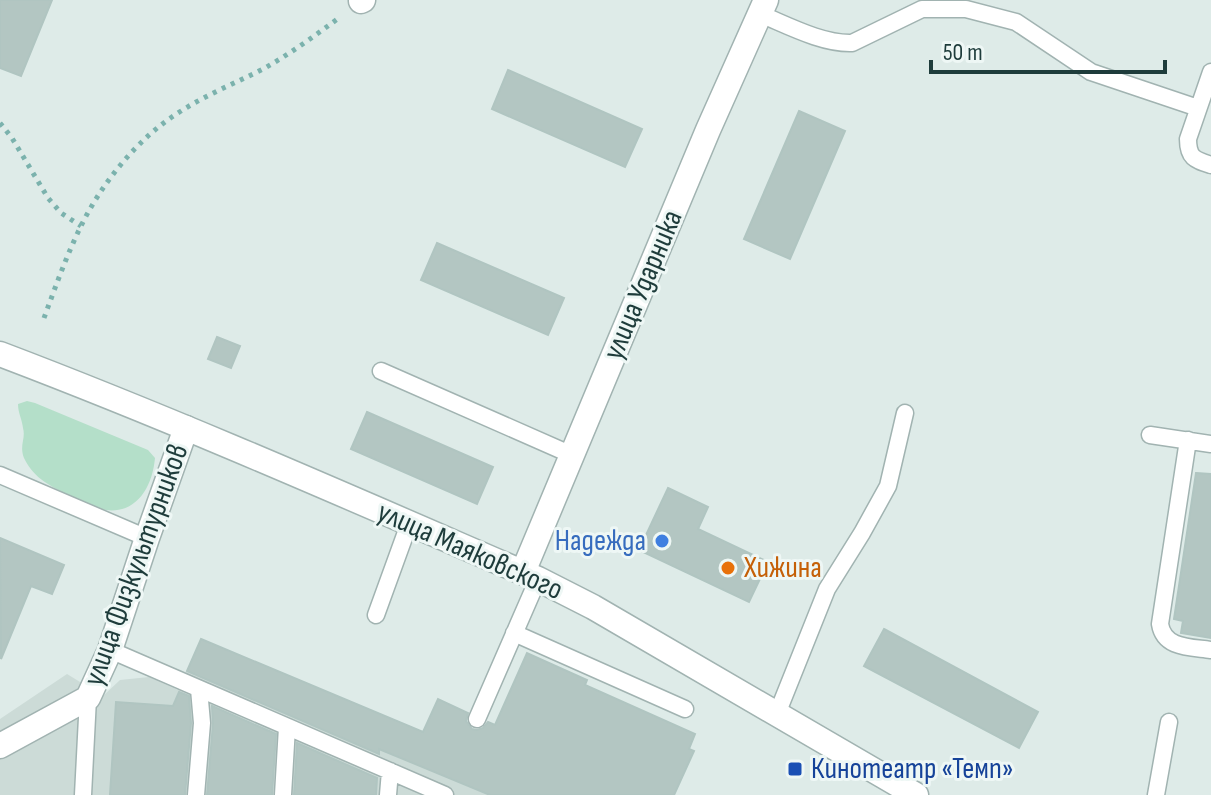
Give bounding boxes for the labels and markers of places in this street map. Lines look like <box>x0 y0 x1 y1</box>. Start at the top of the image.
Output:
place label: Надежда <box>555 523 646 559</box>
marker: Надежда <box>653 532 671 550</box>
place label: Хижина <box>743 550 822 586</box>
marker: Хижина <box>719 559 737 577</box>
place label: Кинотеатр «Темп» <box>811 751 1014 787</box>
marker: Кинотеатр «Темп» <box>786 760 804 778</box>

